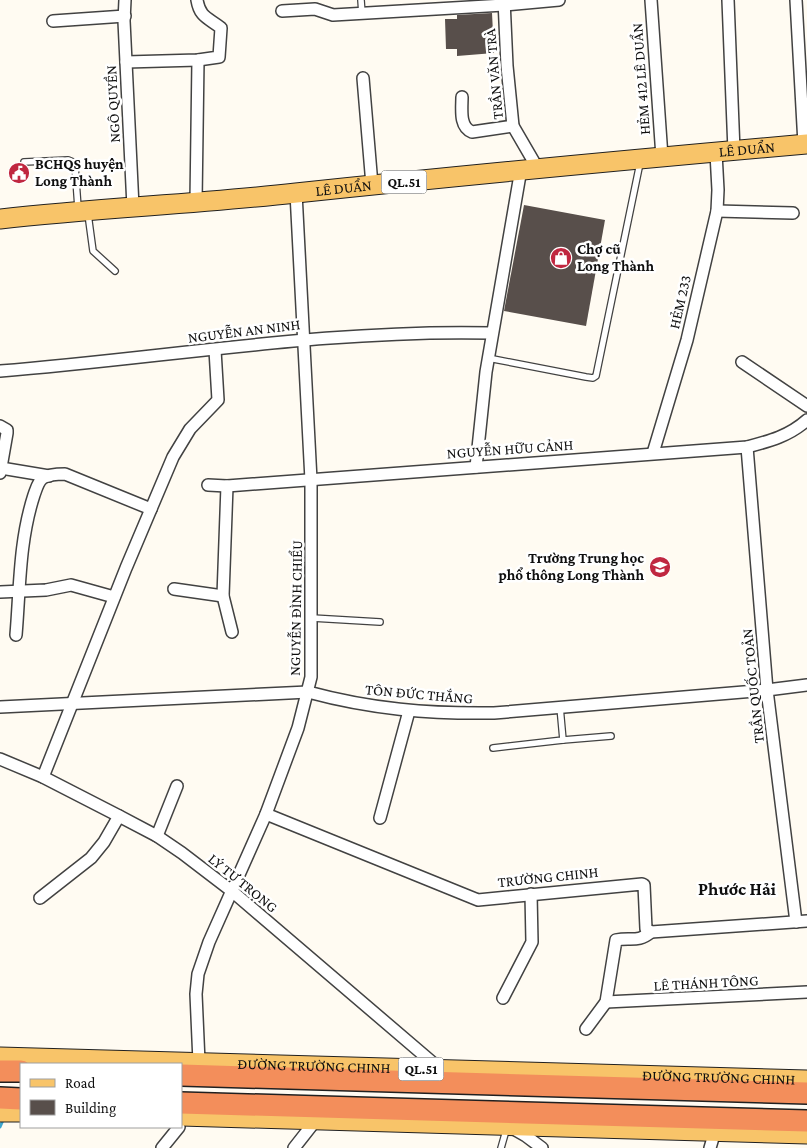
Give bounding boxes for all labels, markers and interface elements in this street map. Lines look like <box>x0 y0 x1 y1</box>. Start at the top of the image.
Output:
street label: HẺM 412 LÊ DUẨN <box>627 22 653 136</box>
street label: TRẦN VĂN TRÀ <box>480 28 506 120</box>
street label: NGÔ QUYỀN <box>101 65 123 143</box>
street label: LÊ DUẨN <box>718 138 776 160</box>
place label: BCHQS huyện Long Thành <box>35 156 124 189</box>
public building icon: BCHQS huyện Long Thành <box>7 161 31 185</box>
road number: QL.51 <box>382 170 426 193</box>
street label: LÊ DUẨN <box>315 176 373 199</box>
place label: Chợ cũ Long Thành <box>577 241 654 274</box>
shop icon: Chợ cũ Long Thành <box>549 246 573 270</box>
street label: HẺM 233 <box>666 274 694 330</box>
street label: NGUYỄN AN NINH <box>187 314 301 346</box>
street label: NGUYỄN HỮU CẢNH <box>446 435 574 461</box>
street label: NGUYỄN ĐÌNH CHIỂU <box>285 540 305 676</box>
place label: Trường Trung học phổ thông Long Thành <box>498 550 644 583</box>
school or university icon: Trường Trung học phổ thông Long Thành <box>648 555 672 579</box>
street label: TRẦN QUỐC TOẢN <box>737 628 767 744</box>
street label: TÔN ĐỨC THẮNG <box>364 679 474 707</box>
street label: LÝ TỰ TRỌNG <box>205 850 281 916</box>
street label: TRƯỜNG CHINH <box>497 864 599 890</box>
district label: Phước Hải <box>698 879 777 899</box>
street label: LÊ THÁNH TÔNG <box>653 972 759 994</box>
street label: ĐƯỜNG TRƯỜNG CHINH <box>237 1056 391 1076</box>
road number: QL.51 <box>398 1058 444 1080</box>
legend <box>20 1063 182 1128</box>
street label: ĐƯỜNG TRƯỜNG CHINH <box>642 1067 796 1088</box>
text: Road <box>65 1075 96 1091</box>
text: Building <box>65 1100 116 1117</box>

